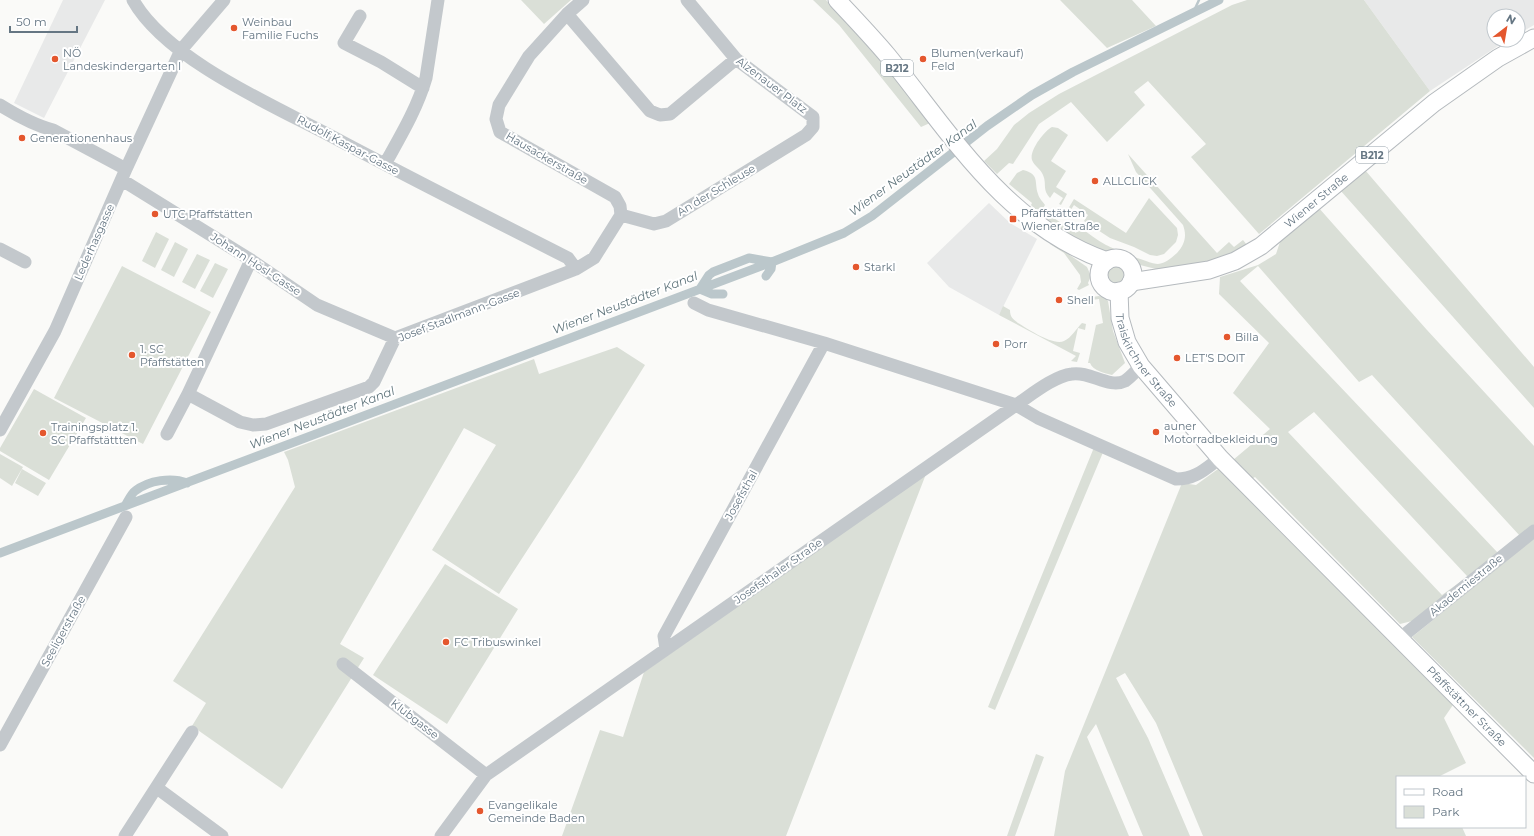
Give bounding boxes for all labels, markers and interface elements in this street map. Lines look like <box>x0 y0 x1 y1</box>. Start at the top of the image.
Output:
scale bar <box>10 8 77 34</box>
north arrow <box>1486 8 1526 48</box>
text: N <box>1504 11 1519 28</box>
text: 50 m <box>16 14 47 29</box>
place label: Weinbau Familie Fuchs <box>242 15 319 42</box>
marker: Weinbau Familie Fuchs <box>229 23 239 33</box>
place label: NÖ Landeskindergarten I <box>63 46 181 73</box>
place label: Blumen(verkauf) Feld <box>931 46 1024 73</box>
marker: NÖ Landeskindergarten I <box>50 54 60 64</box>
street label: Alzenauer Platz <box>734 54 811 117</box>
marker: Blumen(verkauf) Feld <box>918 54 928 64</box>
road number: B212 <box>881 60 913 76</box>
street label: Rudolf Kaspar-Gasse <box>295 112 402 178</box>
water label: Wiener Neustädter Kanal <box>846 116 980 219</box>
street label: Hausackerstraße <box>503 129 591 187</box>
place label: Generationenhaus <box>30 131 133 145</box>
marker: Generationenhaus <box>17 133 27 143</box>
road number: B212 <box>1356 147 1388 163</box>
street label: An der Schleuse <box>674 161 758 219</box>
street label: Wiener Straße <box>1281 170 1351 231</box>
place label: ALLCLICK <box>1103 174 1157 188</box>
marker: ALLCLICK <box>1090 176 1100 186</box>
street label: Lederhasgasse <box>71 201 117 282</box>
place label: Pfaffstätten Wiener Straße <box>1021 206 1100 233</box>
place label: UTC Pfaffstätten <box>163 207 253 221</box>
marker: UTC Pfaffstätten <box>150 209 160 219</box>
marker: Pfaffstätten Wiener Straße <box>1008 214 1018 224</box>
street label: Johann Hösl-Gasse <box>207 229 304 299</box>
place label: Starkl <box>864 260 895 274</box>
marker: Starkl <box>851 262 861 272</box>
water label: Wiener Neustädter Kanal <box>550 268 700 337</box>
street label: Josef Stadlmann-Gasse <box>396 285 522 345</box>
place label: Shell <box>1067 293 1094 307</box>
marker: Shell <box>1054 295 1064 305</box>
street label: Traiskirchner Straße <box>1113 313 1180 410</box>
place label: Billa <box>1235 330 1259 344</box>
marker: Billa <box>1222 332 1232 342</box>
place label: Porr <box>1004 337 1027 351</box>
marker: Porr <box>991 339 1001 349</box>
place label: 1. SC Pfaffstätten <box>140 342 204 369</box>
marker: 1. SC Pfaffstätten <box>127 350 137 360</box>
place label: LET'S DOIT <box>1185 351 1246 365</box>
marker: LET'S DOIT <box>1172 353 1182 363</box>
water label: Wiener Neustädter Kanal <box>247 383 397 452</box>
place label: auner Motorradbekleidung <box>1164 419 1278 446</box>
place label: Trainingsplatz 1. SC Pfaffstättten <box>51 420 138 447</box>
marker: auner Motorradbekleidung <box>1151 427 1161 437</box>
marker: Trainingsplatz 1. SC Pfaffstättten <box>38 428 48 438</box>
street label: Josefsthal <box>721 468 760 523</box>
street label: Josefsthaler Straße <box>730 535 825 607</box>
street label: Akademiestraße <box>1426 551 1506 619</box>
street label: Seeligerstraße <box>38 593 88 669</box>
place label: FC Tribuswinkel <box>454 635 541 649</box>
marker: FC Tribuswinkel <box>441 637 451 647</box>
street label: Pfaffstättner Straße <box>1424 663 1510 750</box>
street label: Klubgasse <box>388 696 442 742</box>
legend <box>1396 776 1526 828</box>
text: Road <box>1432 784 1463 799</box>
place label: Evangelikale Gemeinde Baden <box>488 798 585 825</box>
text: Park <box>1432 804 1460 819</box>
marker: Evangelikale Gemeinde Baden <box>475 806 485 816</box>

